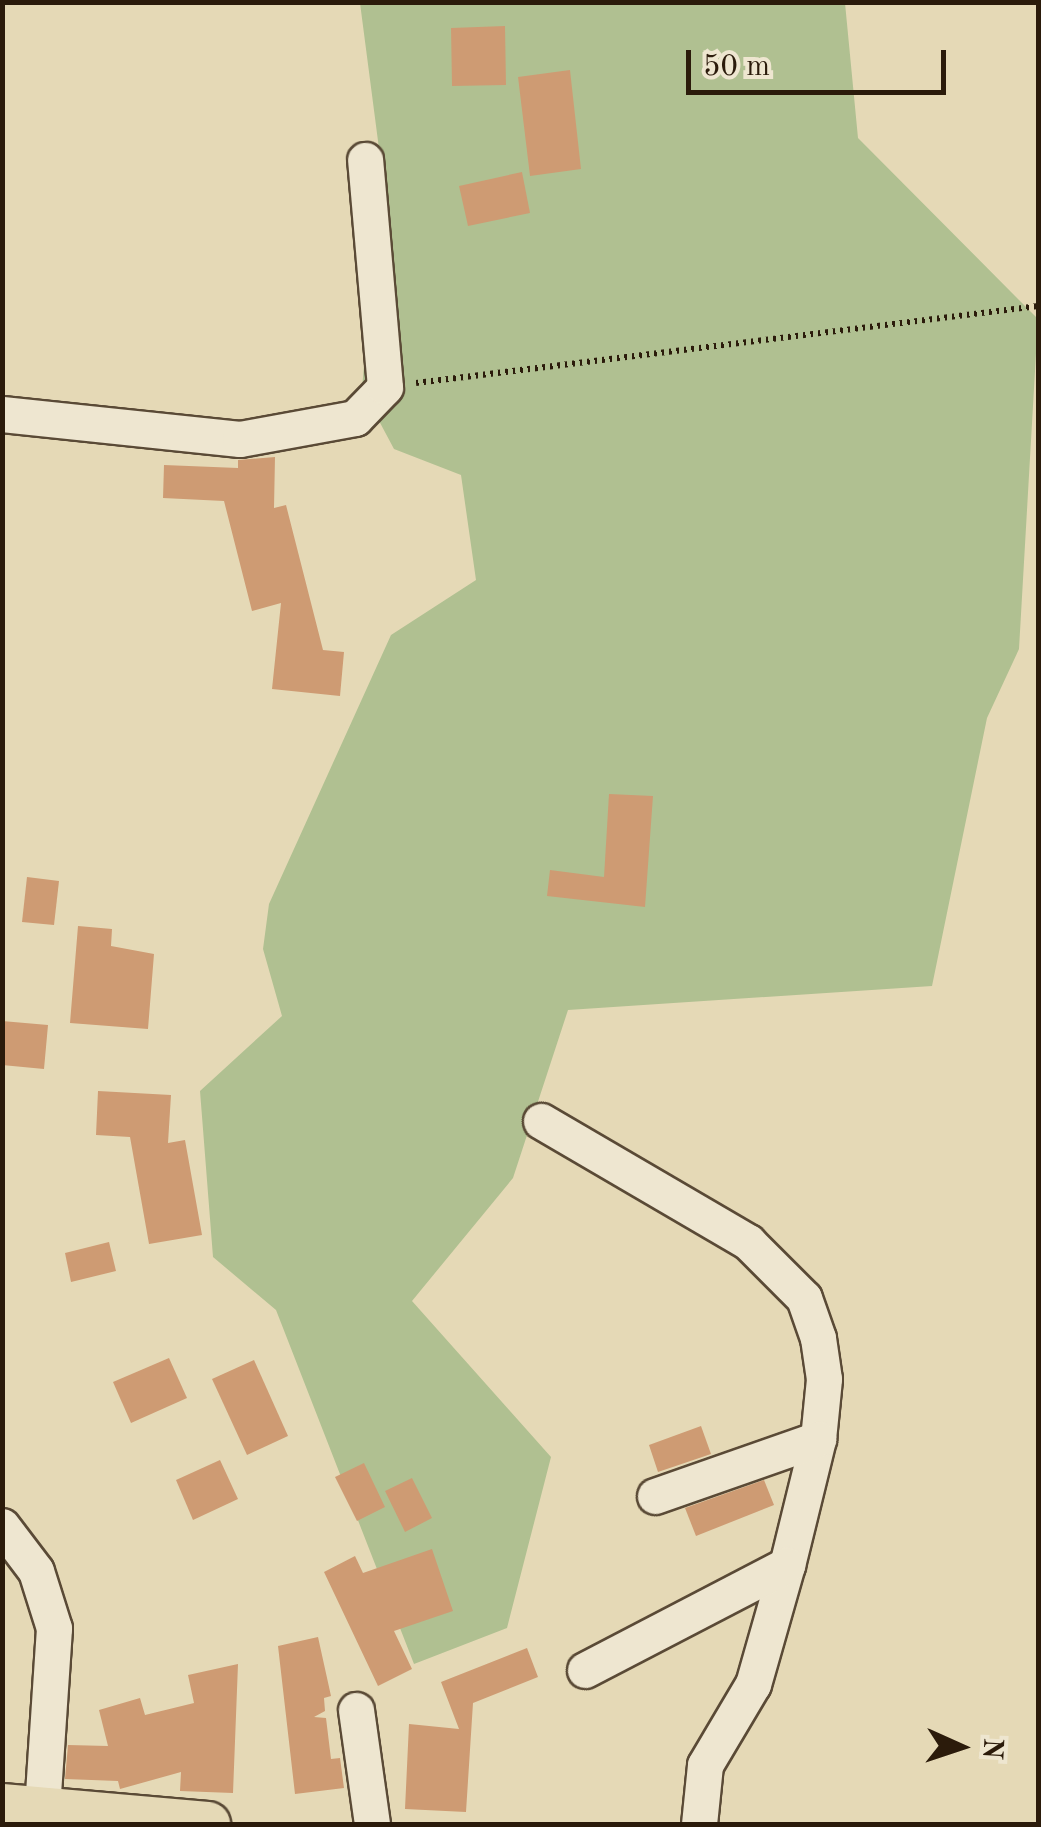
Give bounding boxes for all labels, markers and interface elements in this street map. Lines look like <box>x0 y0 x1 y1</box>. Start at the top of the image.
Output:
scale bar <box>691 30 951 92</box>
text: 50 m <box>703 52 770 82</box>
north arrow <box>911 1697 1011 1797</box>
text: N <box>976 1737 1005 1760</box>

